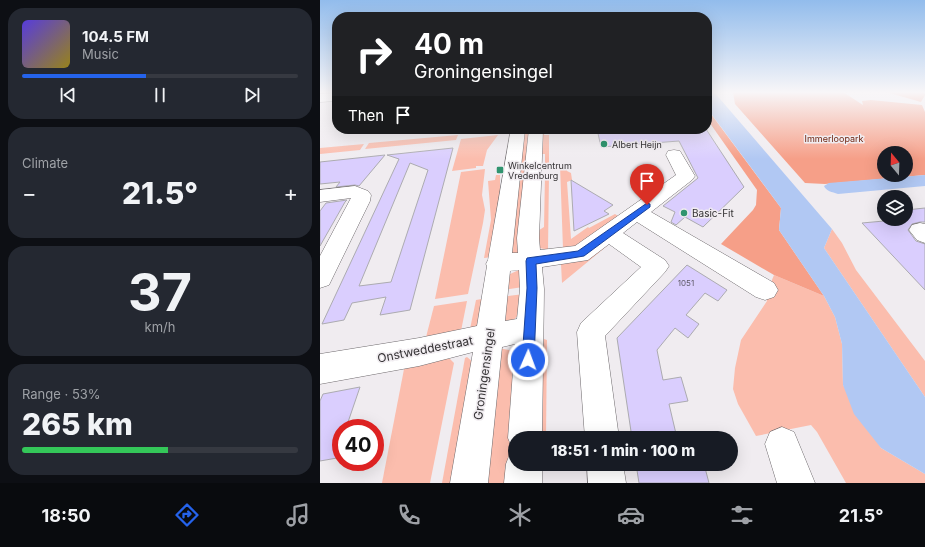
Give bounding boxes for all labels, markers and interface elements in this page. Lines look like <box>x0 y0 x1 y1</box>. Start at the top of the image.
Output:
text: 104.5 FM <box>82 27 149 46</box>
text: 40 m <box>414 27 484 61</box>
icon: right <box>348 28 400 80</box>
text: Music <box>82 46 119 62</box>
text: Groningensingel <box>414 61 553 82</box>
icon: previous <box>57 84 79 106</box>
icon: pause <box>149 84 171 106</box>
icon: next <box>241 84 263 106</box>
icon: arrive <box>392 104 414 126</box>
text: Then <box>348 106 384 125</box>
park label: Immerloopark <box>804 133 864 144</box>
marker: Albert Heijn <box>599 139 609 149</box>
place label: Albert Heijn <box>612 139 662 150</box>
north arrow <box>877 146 913 182</box>
map controls <box>877 146 913 226</box>
text: Climate <box>22 155 68 171</box>
place label: Winkelcentrum Vredenburg <box>508 160 572 181</box>
pin <box>630 164 664 205</box>
marker: Winkelcentrum Vredenburg <box>495 165 505 175</box>
icon: arrive <box>636 170 658 192</box>
text: 21.5° <box>122 175 198 211</box>
text: − <box>22 180 37 206</box>
text: + <box>283 180 298 206</box>
button: layers <box>877 190 913 226</box>
place label: Basic-Fit <box>692 207 734 219</box>
marker: Basic-Fit <box>679 208 689 218</box>
text: 37 <box>128 261 192 324</box>
house number: 1051 <box>678 278 694 288</box>
text: km/h <box>145 319 175 335</box>
street label: Groningensingel <box>470 327 498 421</box>
street label: Onstweddestraat <box>376 332 474 366</box>
position arrow <box>507 339 549 381</box>
text: Range · 53% <box>22 386 101 402</box>
text: 265 km <box>22 406 133 442</box>
speed limit sign: 40 <box>332 419 384 471</box>
text: 18:51 · 1 min · 100 m <box>551 441 695 460</box>
icon: directions <box>173 501 201 529</box>
icon: music <box>284 501 312 529</box>
icon: phone <box>395 501 423 529</box>
icon: climate <box>506 501 534 529</box>
icon: car <box>617 501 645 529</box>
icon: filters <box>728 501 756 529</box>
text: 18:50 <box>41 505 91 526</box>
text: 21.5° <box>839 505 884 526</box>

